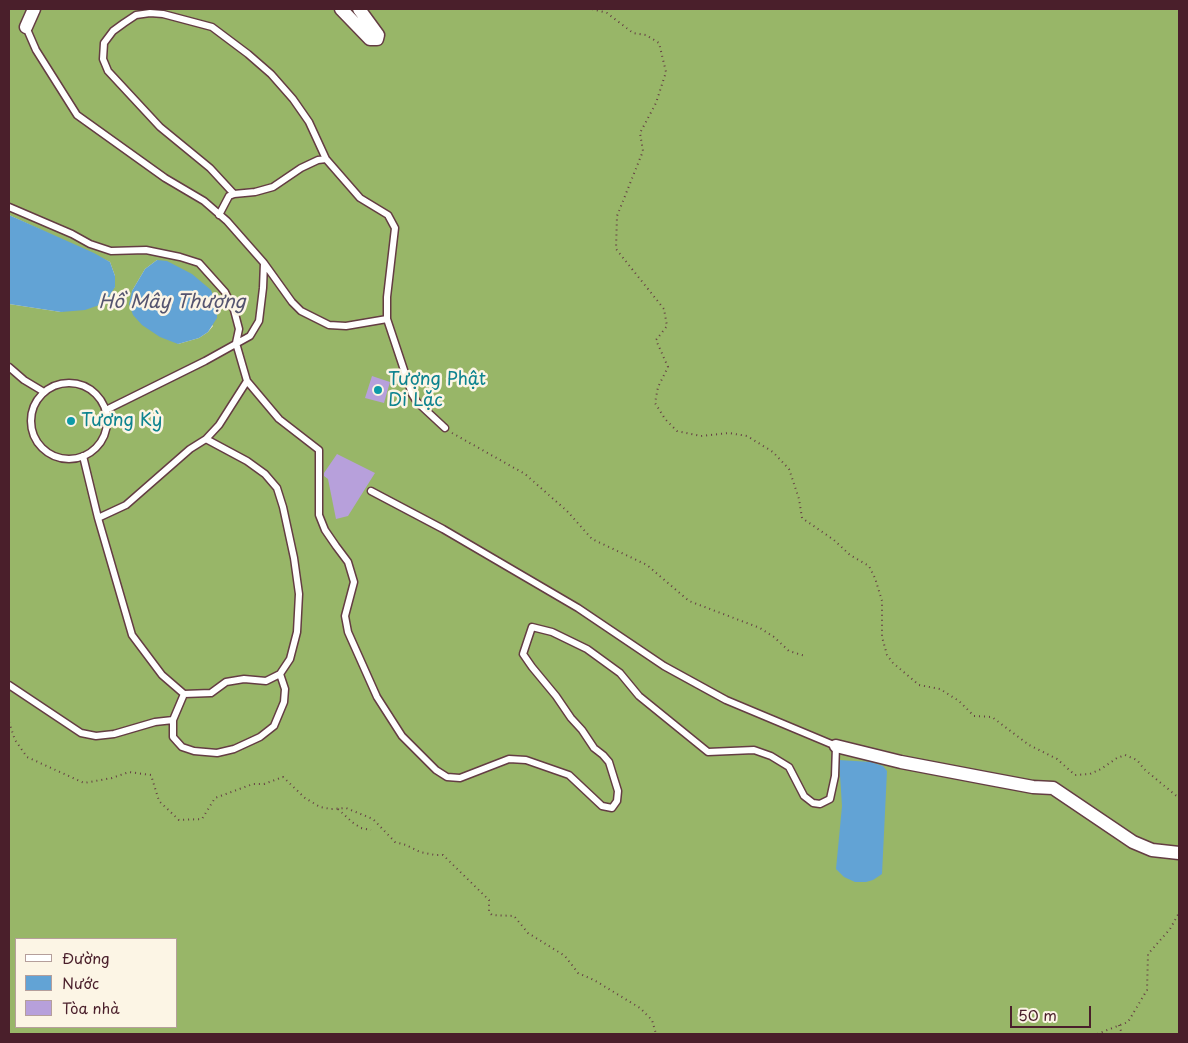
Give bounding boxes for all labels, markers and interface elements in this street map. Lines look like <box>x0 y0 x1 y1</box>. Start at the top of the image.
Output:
water label: Hồ Mây Thượng <box>99 292 245 314</box>
place label: Tượng Phật Di Lặc <box>388 369 486 412</box>
marker: Tượng Phật Di Lặc <box>372 384 384 396</box>
place label: Tương Kỳ <box>81 410 162 432</box>
marker: Tương Kỳ <box>65 415 77 427</box>
legend <box>15 938 178 1028</box>
text: Đường <box>62 946 110 969</box>
text: Nước <box>62 971 99 994</box>
text: Tòa nhà <box>62 996 119 1019</box>
scale bar <box>1013 996 1094 1028</box>
text: 50 m <box>1018 1003 1057 1026</box>

